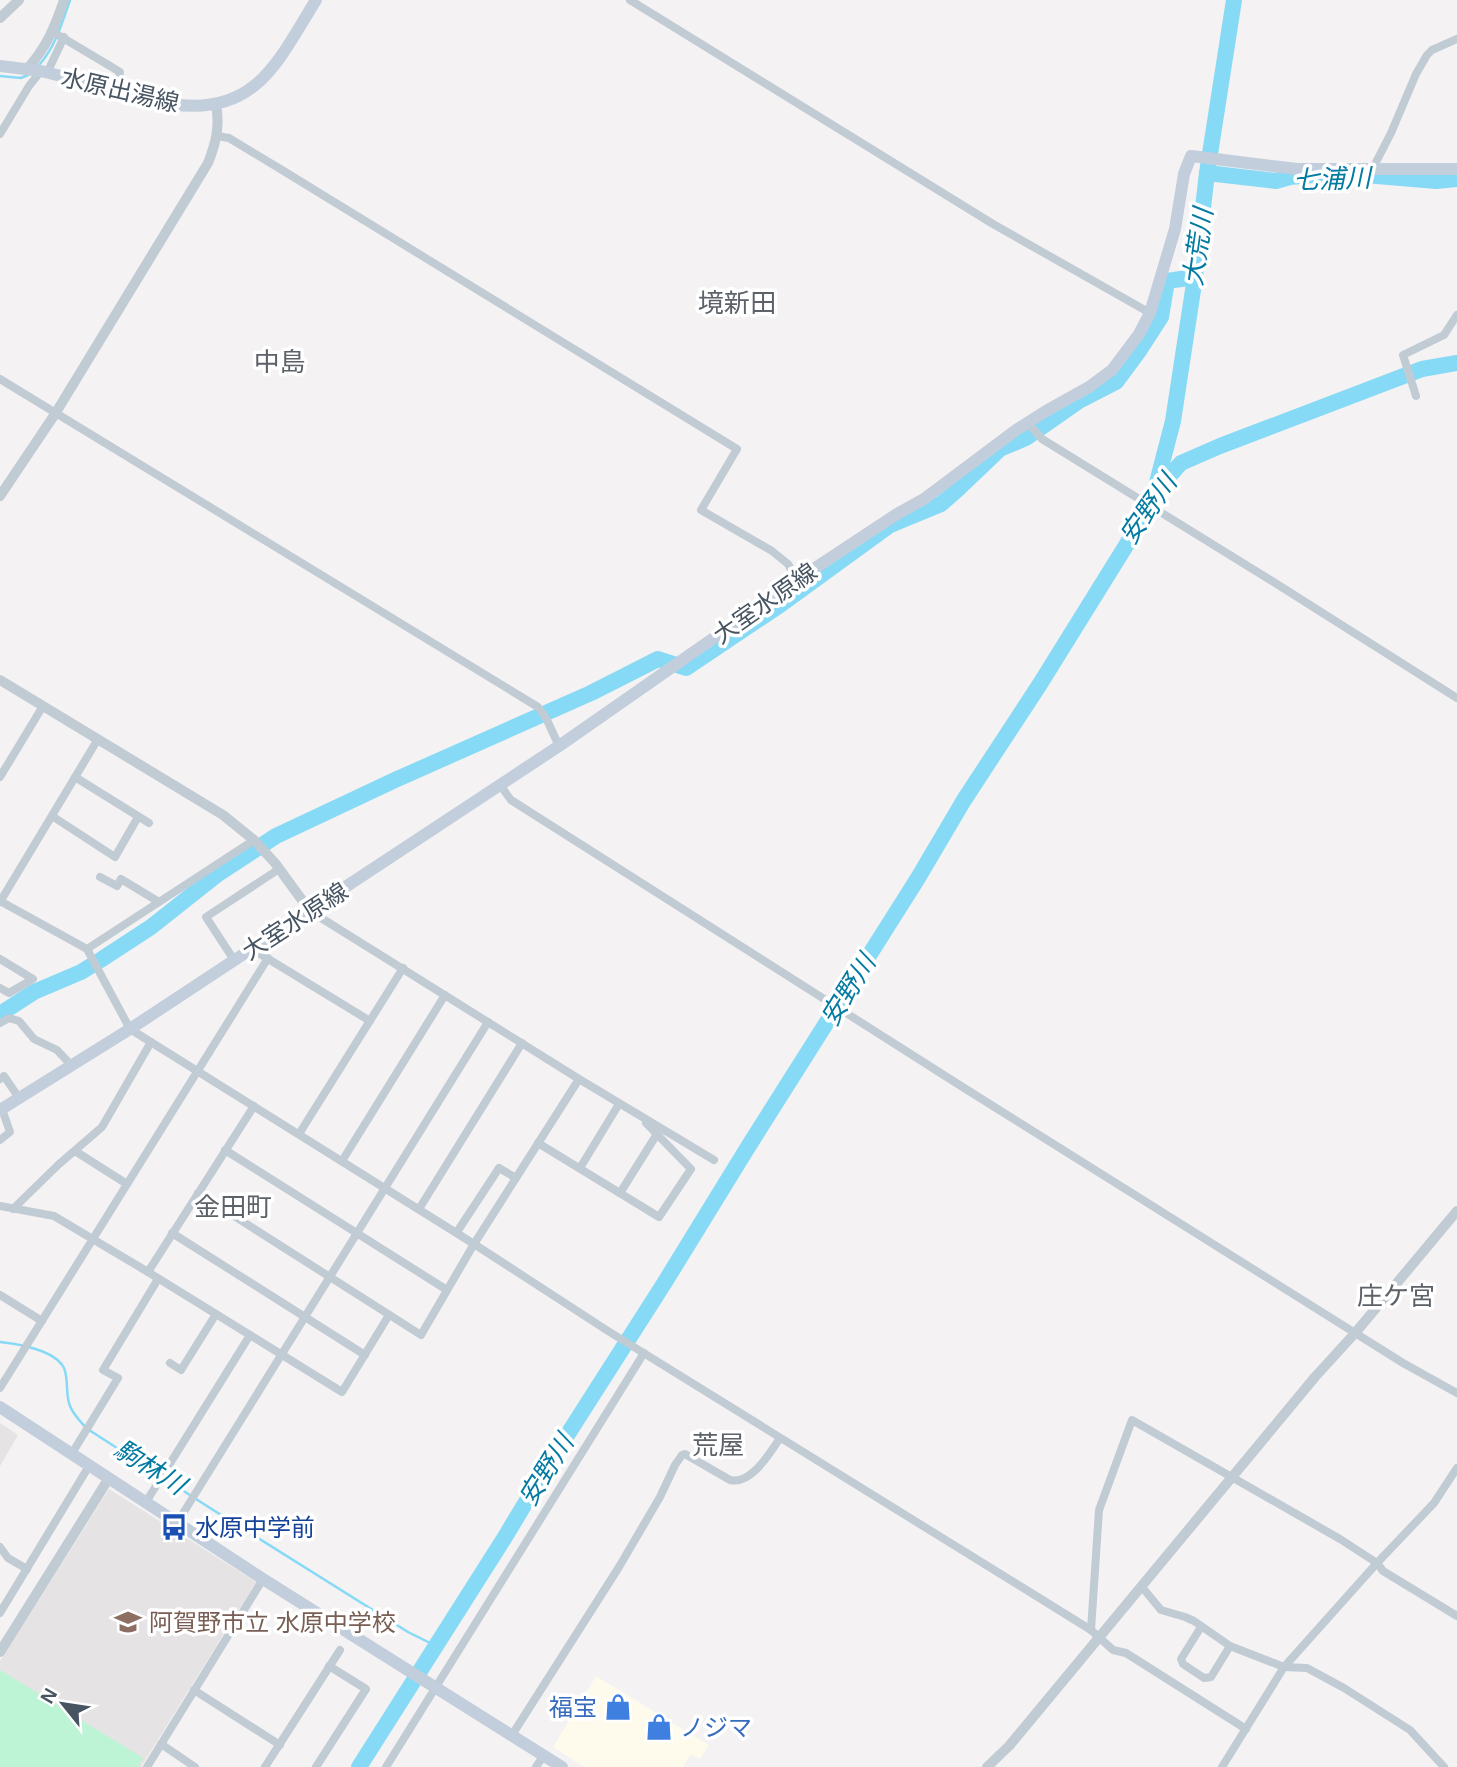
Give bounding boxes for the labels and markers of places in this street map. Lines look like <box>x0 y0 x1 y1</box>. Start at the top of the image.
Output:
bus stop icon: 水原中学前 <box>159 1512 189 1542</box>
place label: 水原中学前 <box>195 1514 315 1541</box>
school or university icon: 阿賀野市立 水原中学校 <box>113 1607 143 1637</box>
place label: 阿賀野市立 水原中学校 <box>149 1609 396 1636</box>
shop icon: 福宝 <box>603 1692 633 1722</box>
place label: 福宝 <box>549 1694 597 1721</box>
shop icon: ノジマ <box>644 1712 674 1742</box>
place label: ノジマ <box>680 1714 752 1741</box>

